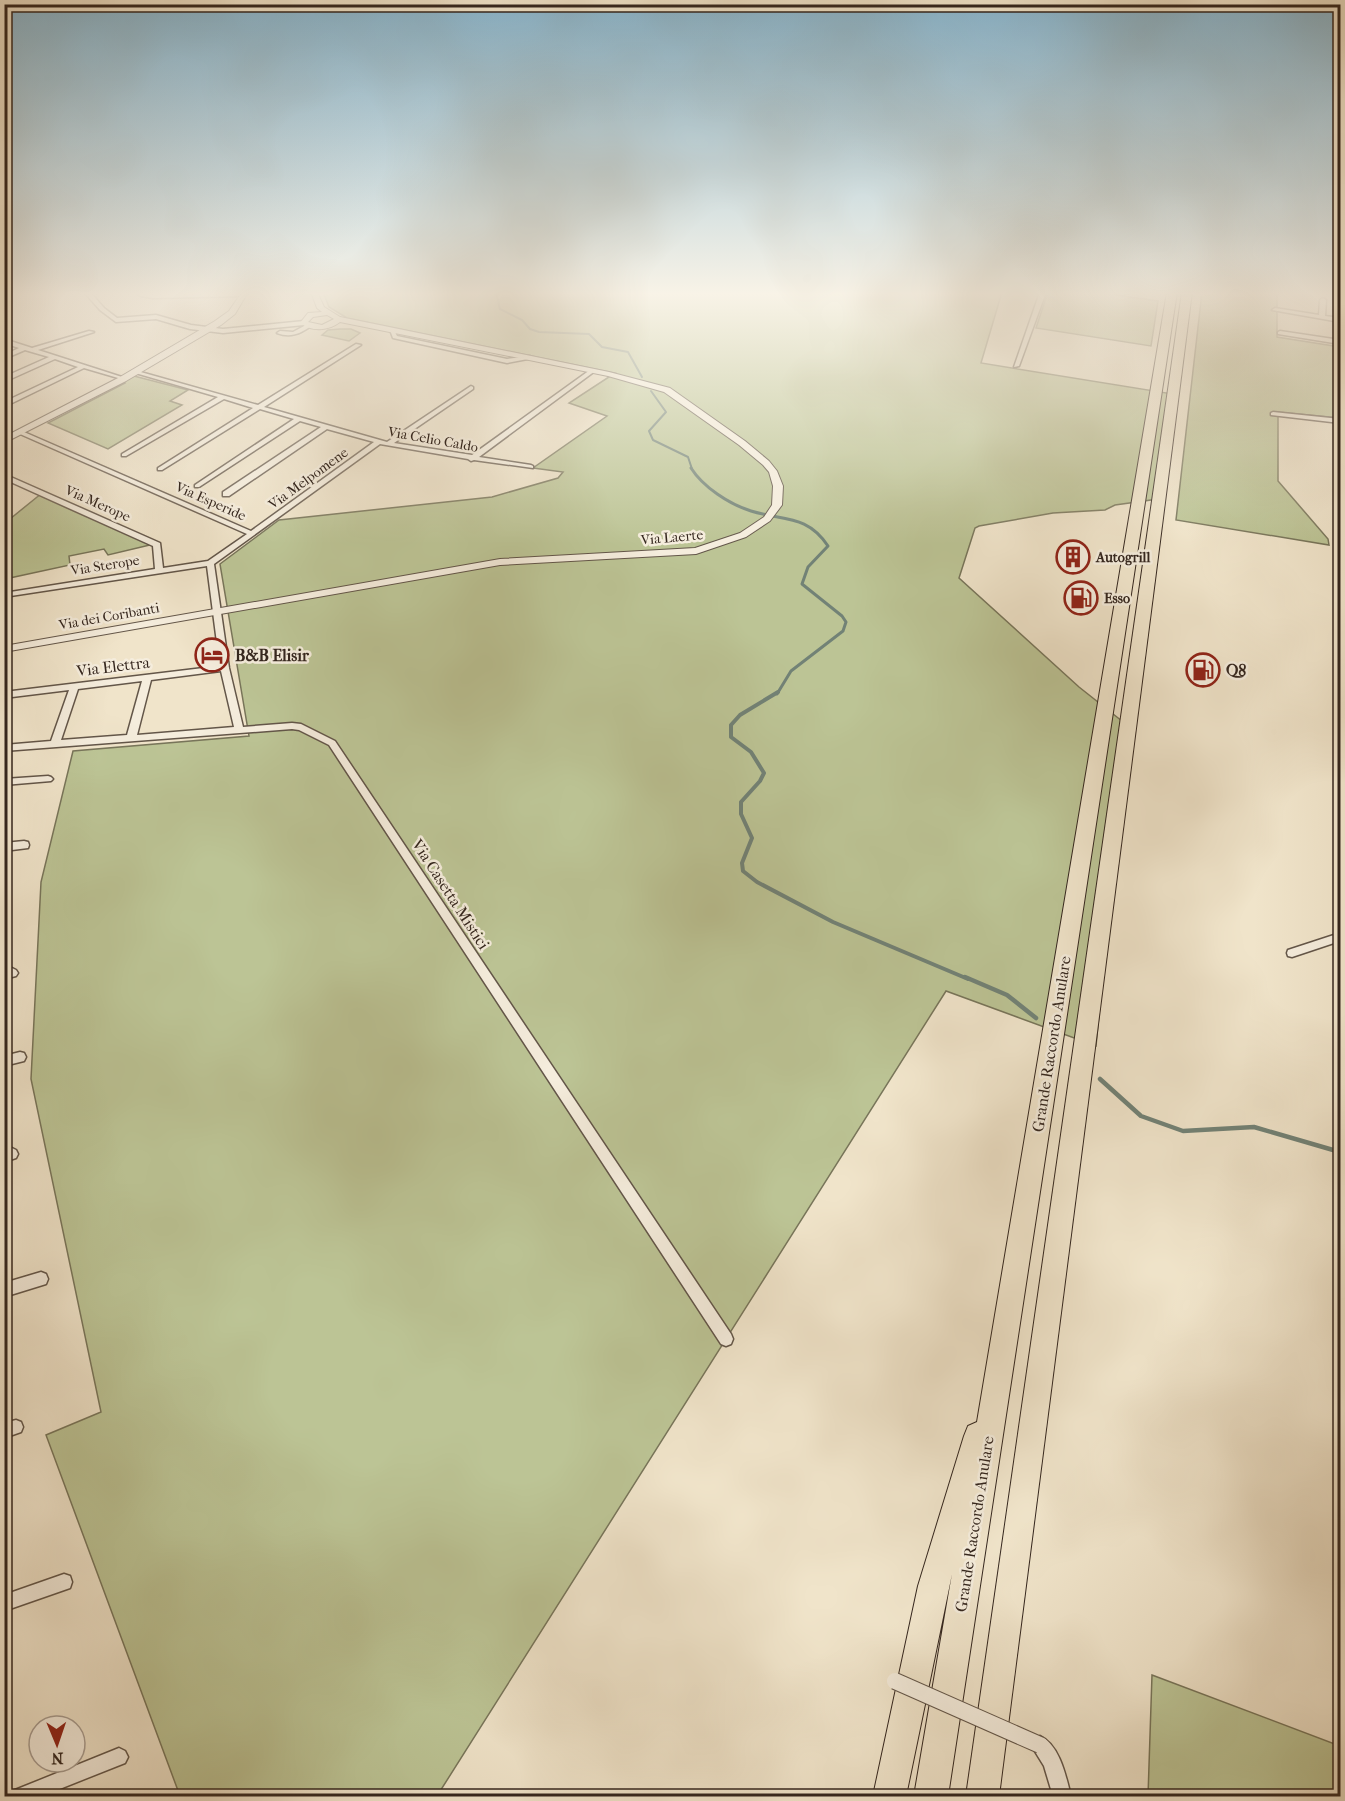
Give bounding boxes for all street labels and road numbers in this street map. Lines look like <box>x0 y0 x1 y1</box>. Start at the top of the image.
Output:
street label: Via Celio Caldo <box>385 423 479 456</box>
street label: Via Melpomene <box>264 444 351 514</box>
street label: Via Esperide <box>172 478 249 525</box>
street label: Via Merope <box>62 481 133 525</box>
street label: Via Laerte <box>639 526 704 549</box>
street label: Via Sterope <box>69 552 141 579</box>
street label: Via dei Coribanti <box>57 599 161 634</box>
street label: Via Elettra <box>74 653 151 681</box>
street label: Via Casetta Mistici <box>407 835 493 953</box>
street label: Grande Raccordo Anulare <box>1028 955 1075 1133</box>
street label: Grande Raccordo Anulare <box>951 1435 998 1613</box>

